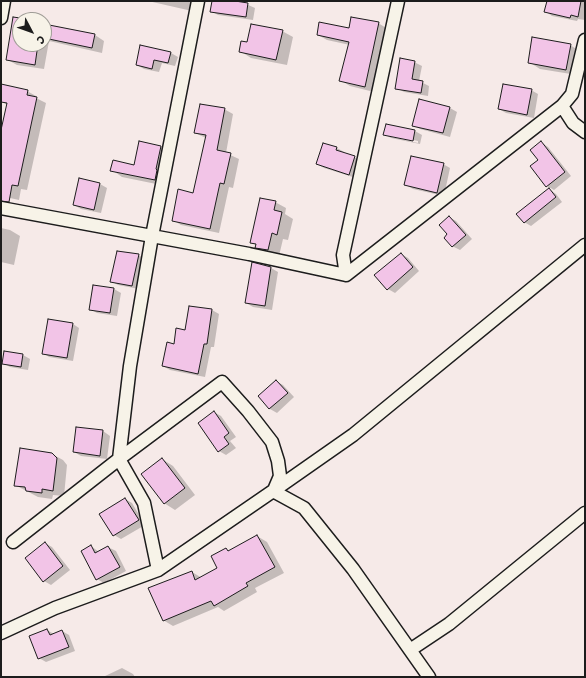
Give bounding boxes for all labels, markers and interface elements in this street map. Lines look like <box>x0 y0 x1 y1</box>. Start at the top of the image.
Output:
north arrow <box>12 12 52 52</box>
text: С <box>33 32 49 47</box>

